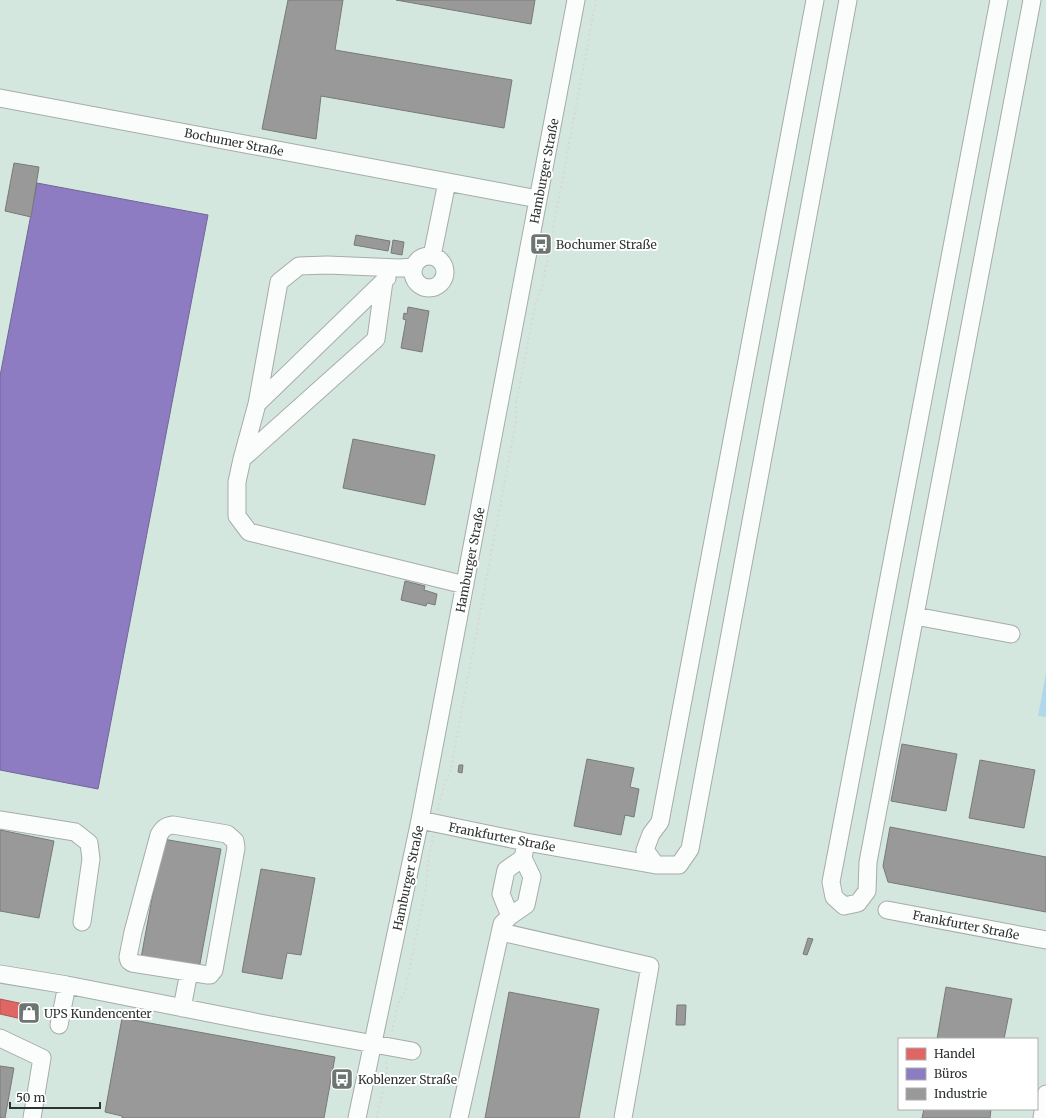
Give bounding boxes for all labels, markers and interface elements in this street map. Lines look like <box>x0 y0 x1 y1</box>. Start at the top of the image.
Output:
street label: Hamburger Straße <box>526 117 562 225</box>
street label: Bochumer Straße <box>183 125 285 159</box>
bus stop icon: Bochumer Straße <box>528 231 554 257</box>
place label: Bochumer Straße <box>556 237 657 252</box>
street label: Hamburger Straße <box>452 506 488 614</box>
street label: Frankfurter Straße <box>447 819 557 855</box>
street label: Hamburger Straße <box>390 824 426 932</box>
street label: Frankfurter Straße <box>911 907 1021 943</box>
shop icon: UPS Kundencenter <box>16 1000 42 1026</box>
place label: UPS Kundencenter <box>44 1006 152 1021</box>
legend <box>898 1038 1038 1110</box>
text: Handel <box>934 1046 976 1061</box>
bus stop icon: Koblenzer Straße <box>329 1066 355 1092</box>
text: Büros <box>934 1066 968 1081</box>
place label: Koblenzer Straße <box>358 1072 457 1087</box>
scale bar <box>10 1084 100 1110</box>
text: Industrie <box>934 1086 987 1101</box>
text: 50 m <box>16 1090 45 1105</box>

